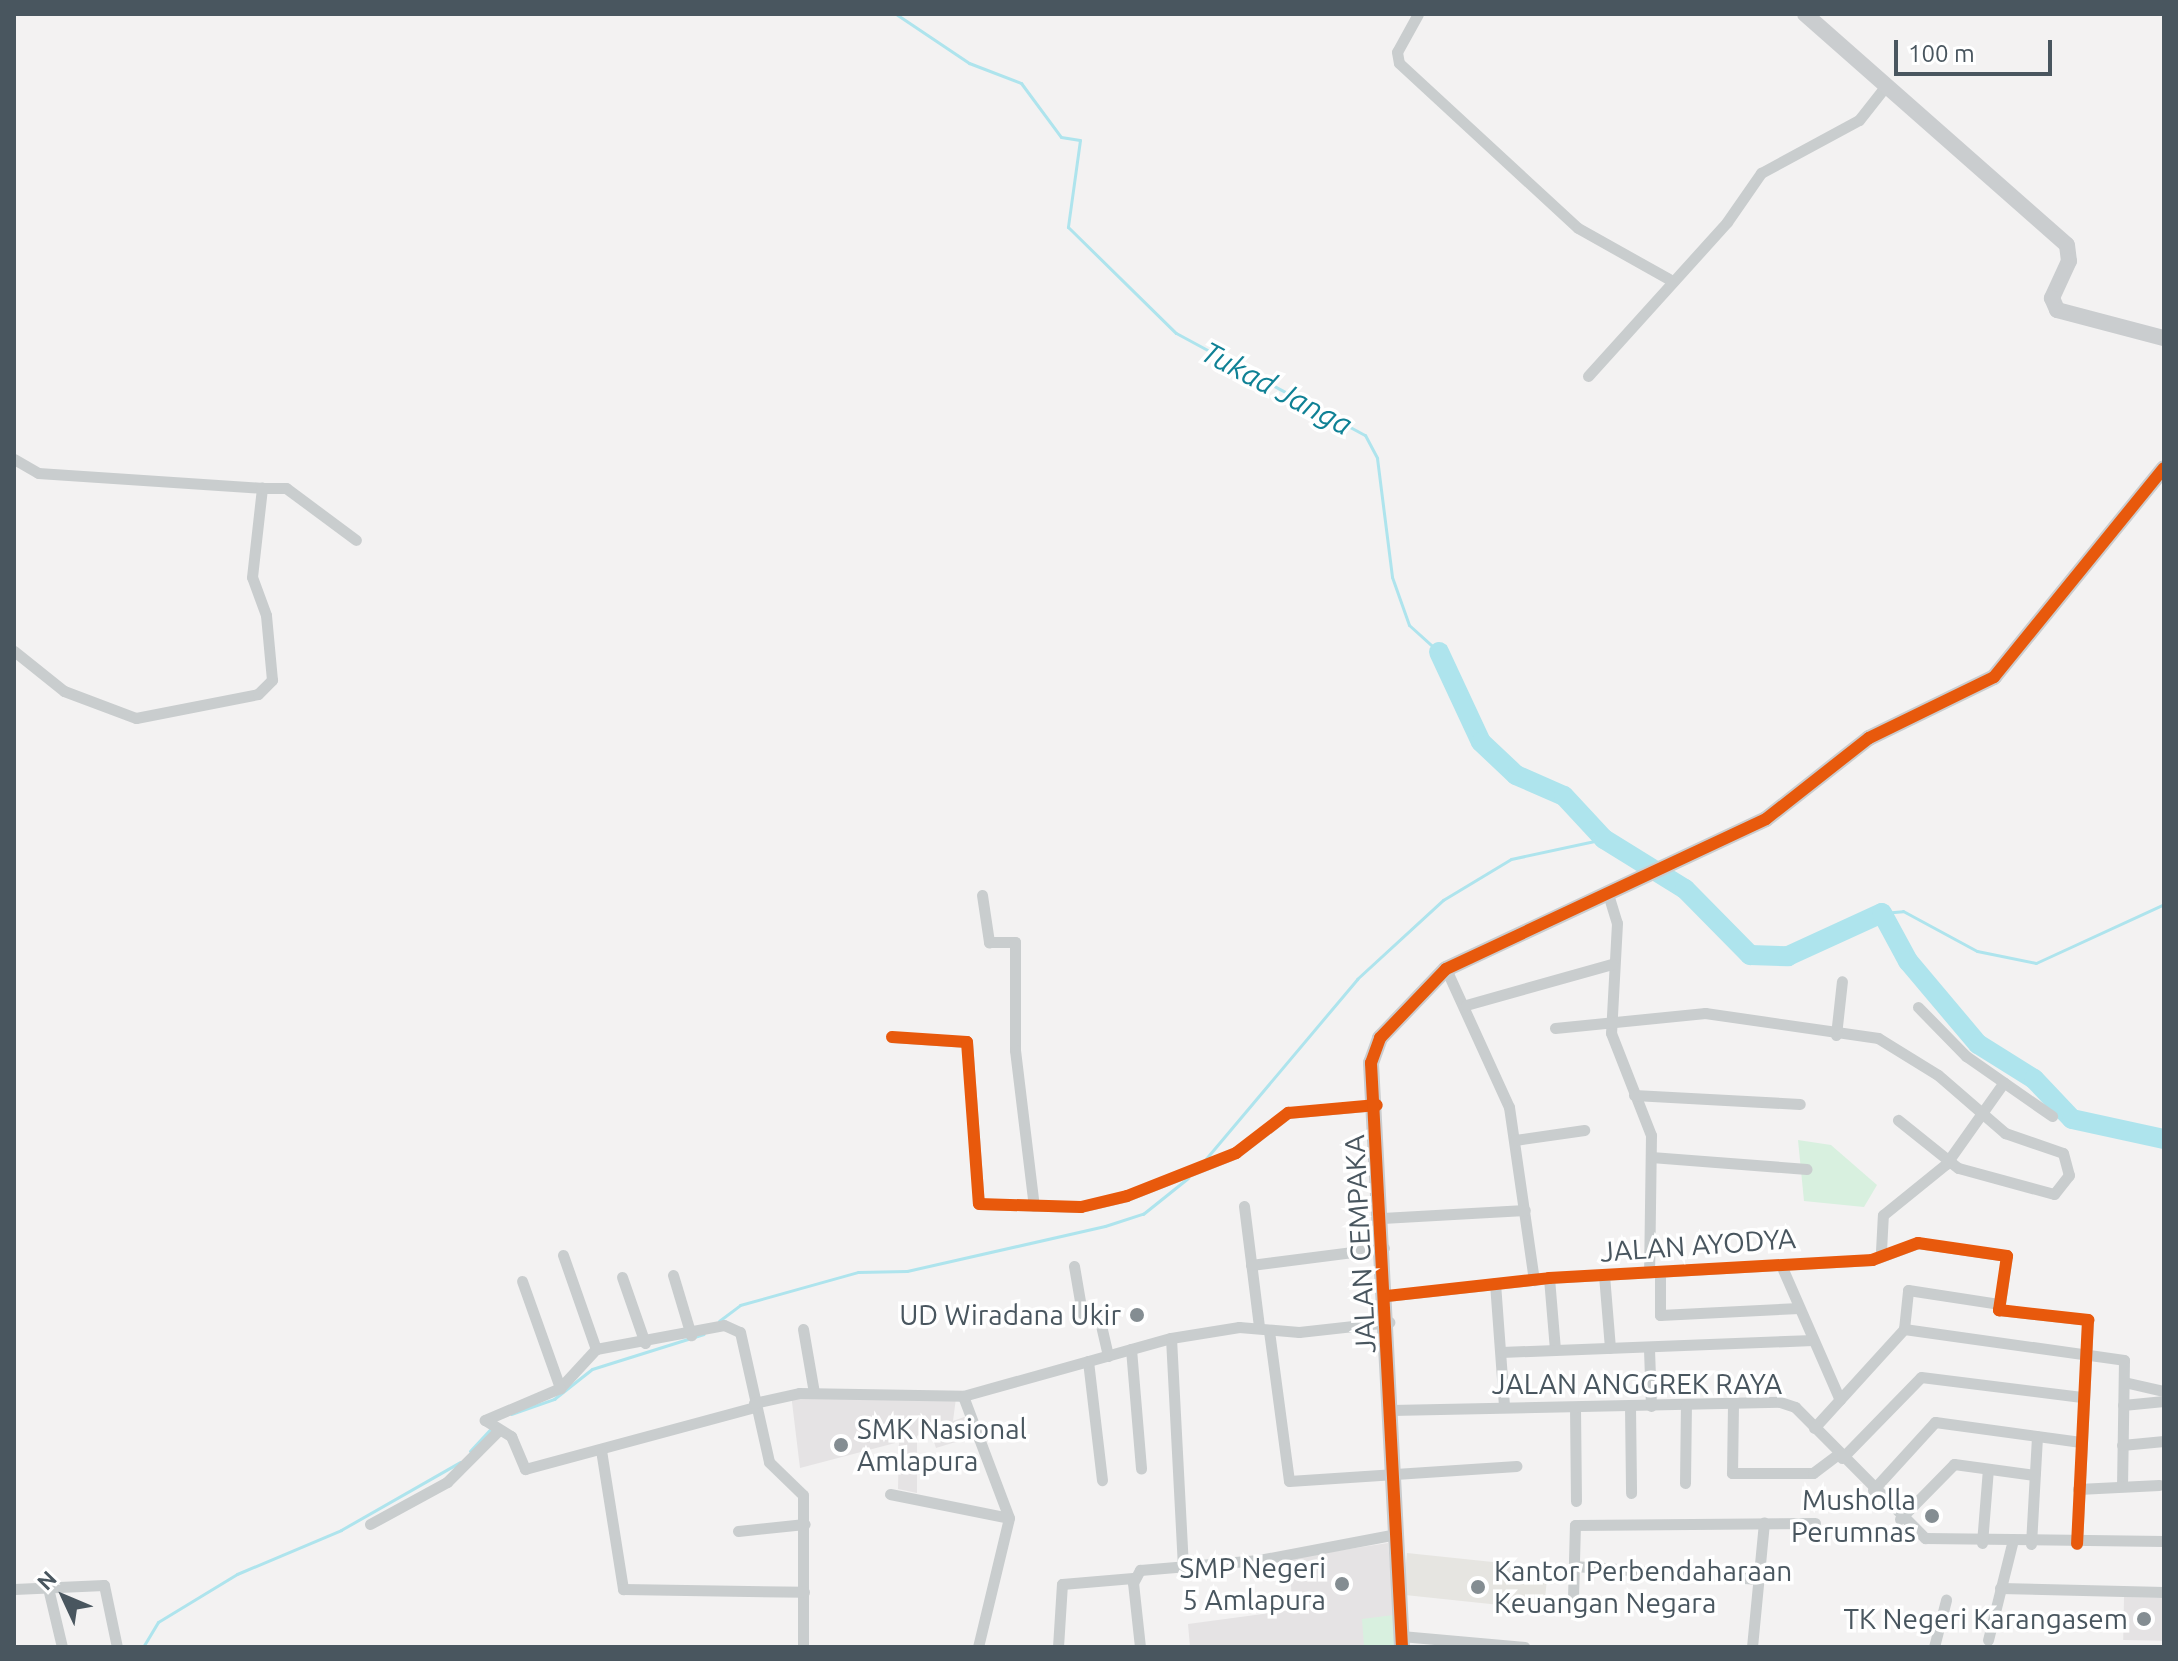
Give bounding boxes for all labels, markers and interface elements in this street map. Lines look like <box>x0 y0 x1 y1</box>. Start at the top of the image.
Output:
scale bar <box>1898 24 2056 74</box>
text: 100 m <box>1908 40 1975 67</box>
water label: Tukad Janga <box>1196 333 1358 443</box>
street label: JALAN CEMPAKA <box>1337 1134 1383 1354</box>
street label: JALAN AYODYA <box>1599 1221 1797 1269</box>
place label: UD Wiradana Ukir <box>899 1298 1121 1332</box>
marker: UD Wiradana Ukir <box>1128 1306 1146 1324</box>
street label: JALAN ANGGREK RAYA <box>1492 1367 1782 1401</box>
place label: SMK Nasional Amlapura <box>857 1412 1027 1478</box>
marker: SMK Nasional Amlapura <box>832 1436 850 1454</box>
place label: Musholla Perumnas <box>1791 1483 1916 1549</box>
marker: Musholla Perumnas <box>1923 1507 1941 1525</box>
place label: SMP Negeri 5 Amlapura <box>1179 1551 1326 1617</box>
place label: Kantor Perbendaharaan Keuangan Negara <box>1494 1554 1792 1620</box>
north arrow <box>24 1557 104 1637</box>
text: N <box>32 1565 61 1595</box>
marker: SMP Negeri 5 Amlapura <box>1333 1575 1351 1593</box>
marker: Kantor Perbendaharaan Keuangan Negara <box>1469 1578 1487 1596</box>
place label: TK Negeri Karangasem <box>1843 1602 2128 1636</box>
marker: TK Negeri Karangasem <box>2135 1610 2153 1628</box>

